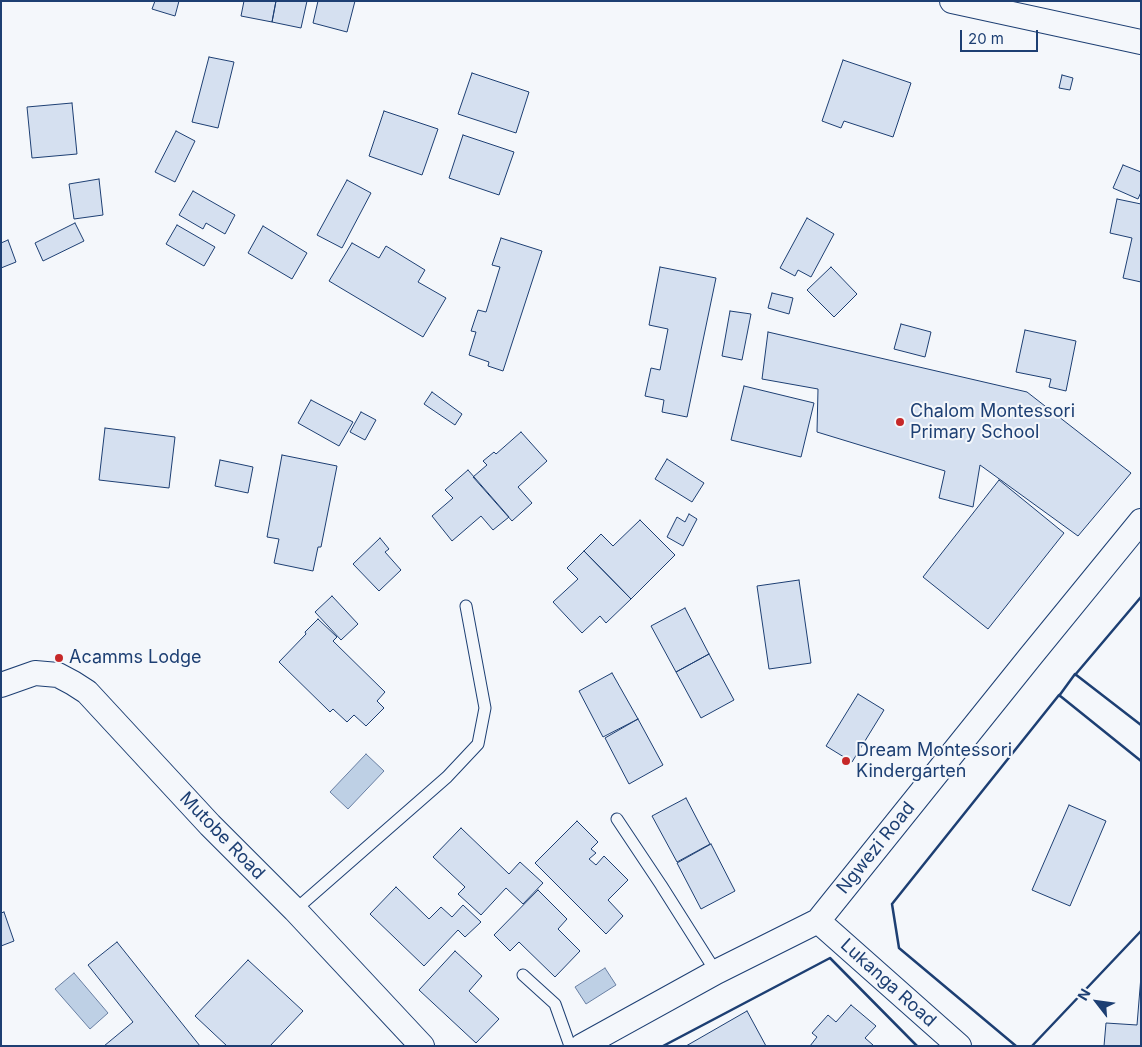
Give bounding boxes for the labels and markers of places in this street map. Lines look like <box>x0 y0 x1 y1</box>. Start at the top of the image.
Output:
place label: Chalom Montessori Primary School <box>910 401 1075 444</box>
marker: Chalom Montessori Primary School <box>894 416 906 428</box>
place label: Acamms Lodge <box>69 647 202 669</box>
marker: Acamms Lodge <box>53 652 65 664</box>
place label: Dream Montessori Kindergarten <box>856 740 1012 782</box>
marker: Dream Montessori Kindergarten <box>840 755 852 767</box>

